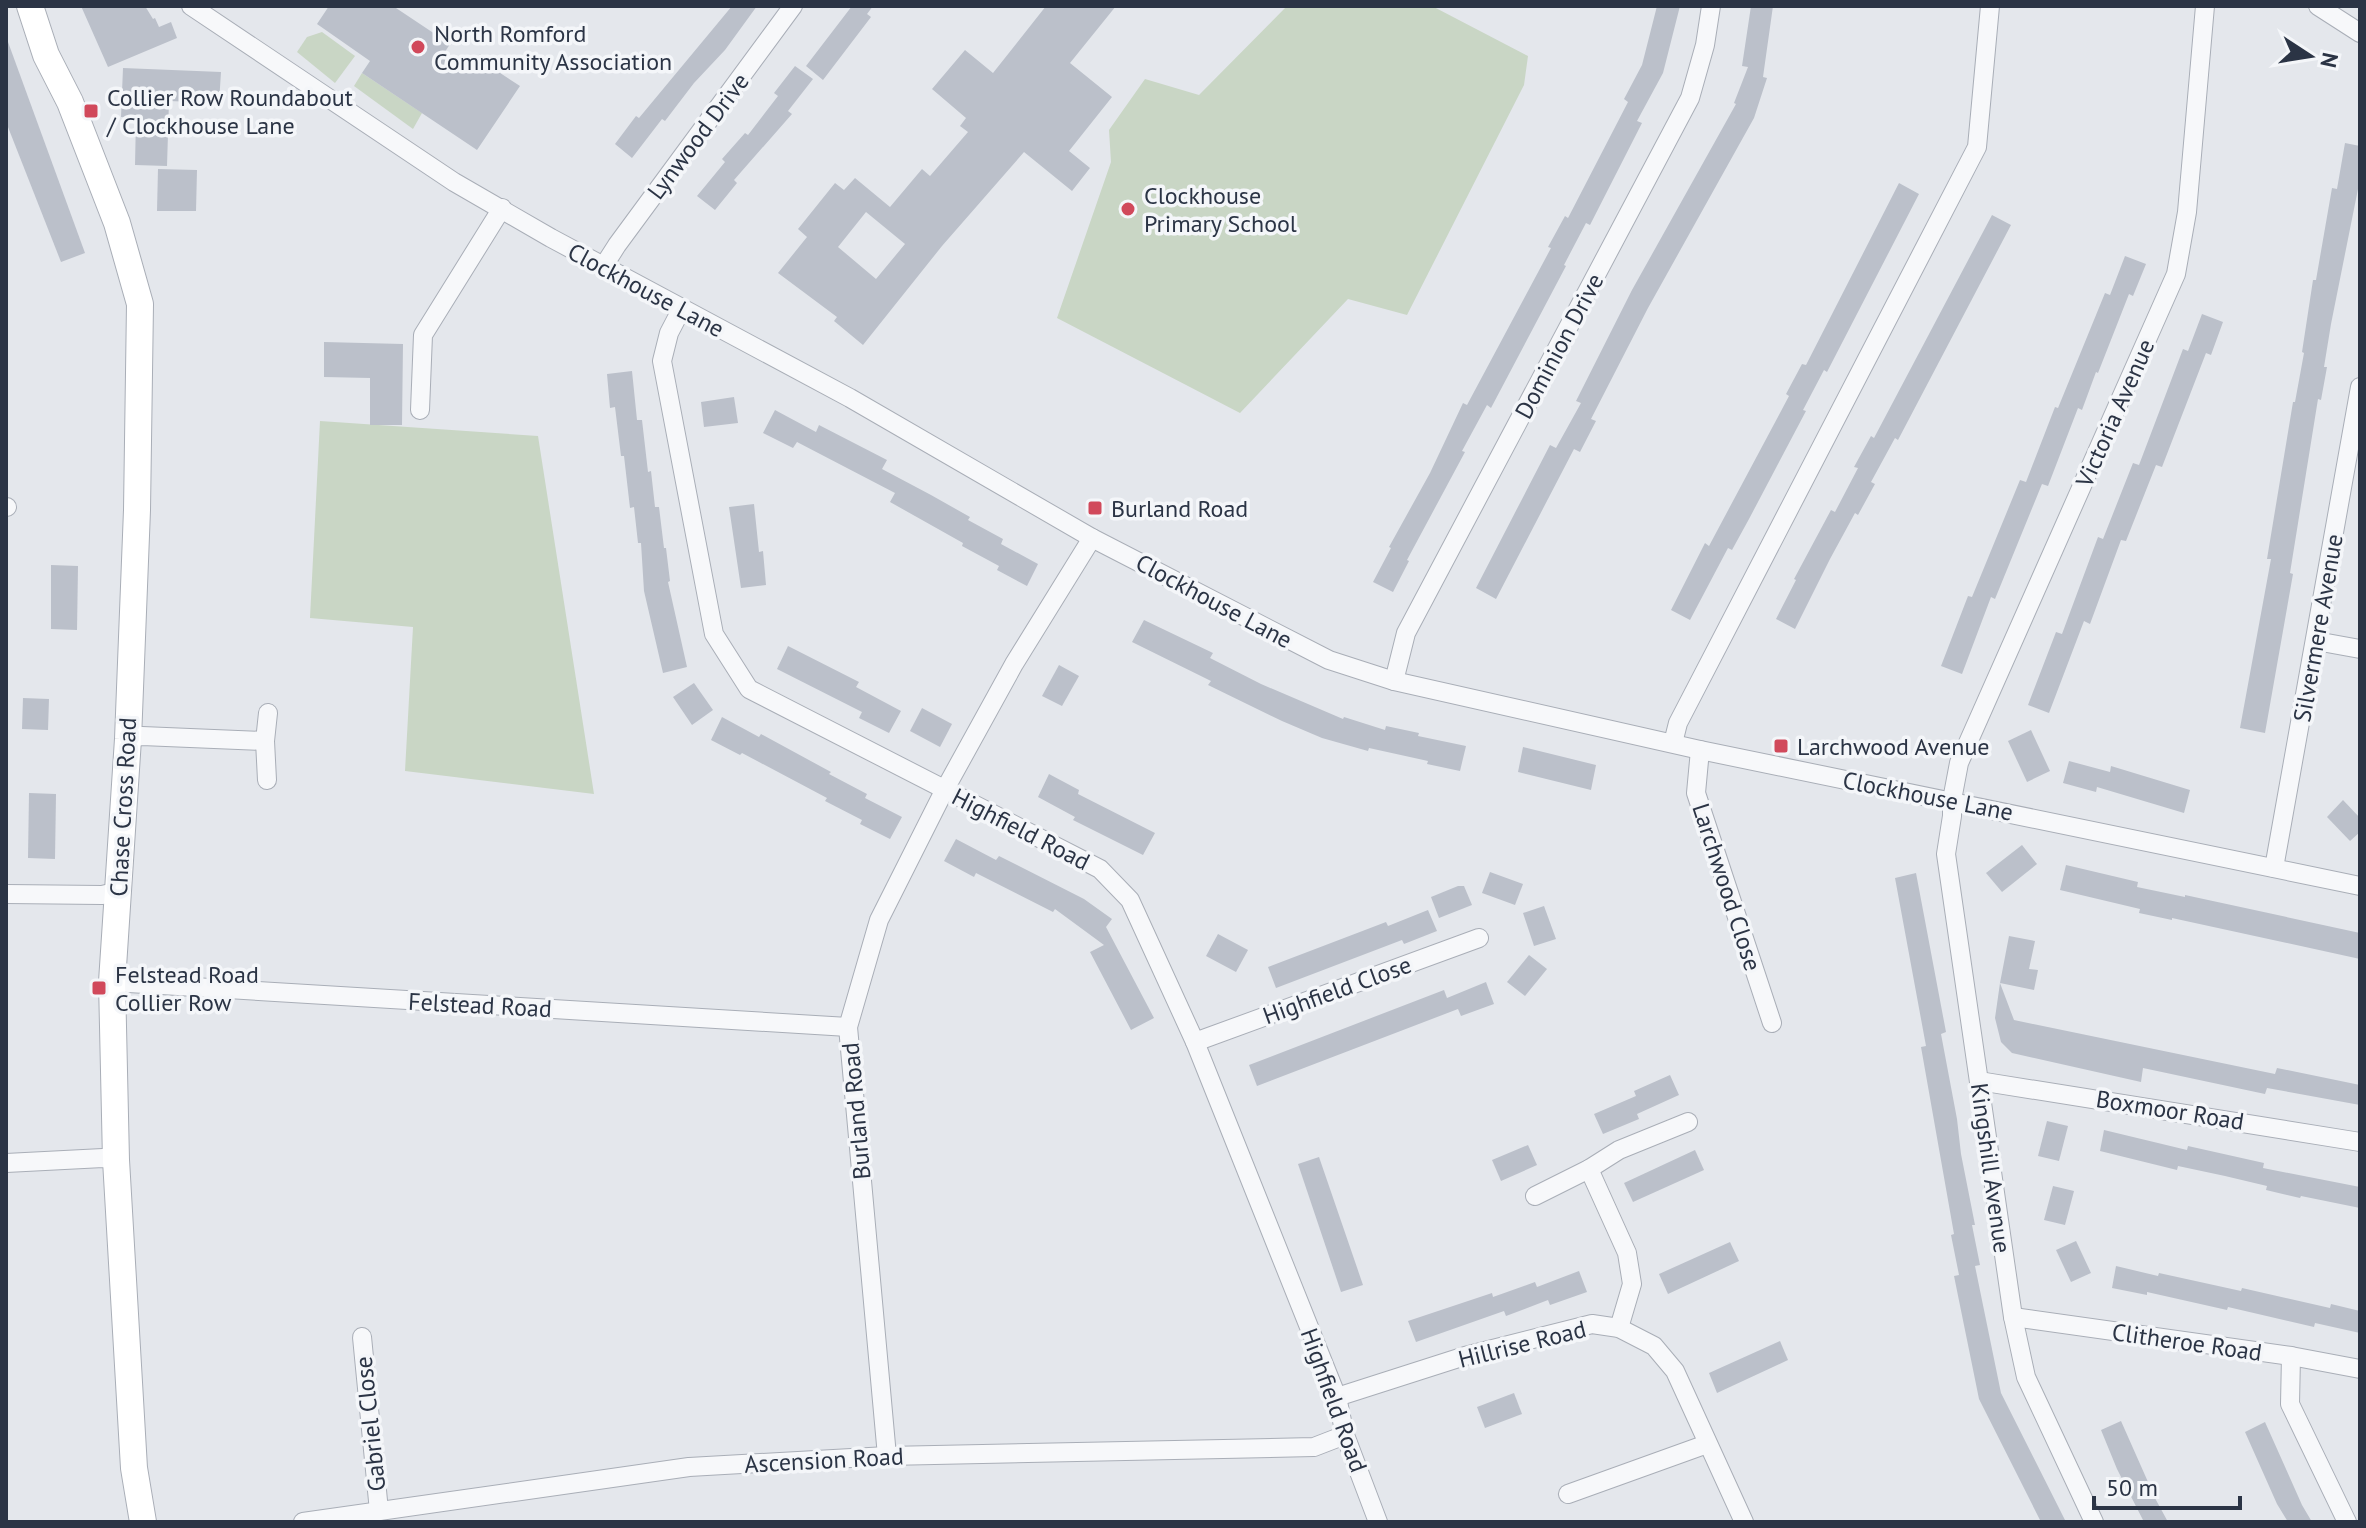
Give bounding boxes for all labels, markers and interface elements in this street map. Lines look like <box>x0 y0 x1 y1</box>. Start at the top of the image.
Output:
north arrow <box>2270 16 2350 96</box>
place label: North Romford Community Association <box>434 18 672 77</box>
marker: North Romford Community Association <box>409 38 427 56</box>
text: N <box>2314 50 2345 70</box>
street label: Lynwood Drive <box>640 67 756 205</box>
place label: Collier Row Roundabout / Clockhouse Lane <box>106 82 353 141</box>
marker: Collier Row Roundabout / Clockhouse Lane <box>82 102 100 120</box>
place label: Clockhouse Primary School <box>1144 180 1297 239</box>
marker: Clockhouse Primary School <box>1119 200 1137 218</box>
street label: Clockhouse Lane <box>562 236 730 344</box>
street label: Dominion Drive <box>1508 268 1610 424</box>
street label: Victoria Avenue <box>2068 334 2161 493</box>
place label: Burland Road <box>1111 493 1248 524</box>
marker: Burland Road <box>1086 499 1104 517</box>
street label: Silvermere Avenue <box>2286 532 2350 724</box>
street label: Clockhouse Lane <box>1130 547 1298 655</box>
street label: Chase Cross Road <box>103 717 143 897</box>
place label: Larchwood Avenue <box>1797 731 1990 762</box>
marker: Larchwood Avenue <box>1772 737 1790 755</box>
street label: Clockhouse Lane <box>1840 764 2016 828</box>
street label: Highfield Road <box>947 781 1095 877</box>
street label: Larchwood Close <box>1685 799 1769 975</box>
street label: Highfield Close <box>1258 949 1416 1031</box>
place label: Felstead Road Collier Row <box>115 959 259 1018</box>
marker: Felstead Road Collier Row <box>90 979 108 997</box>
street label: Felstead Road <box>407 986 553 1024</box>
street label: Burland Road <box>835 1041 877 1181</box>
street label: Kingshill Avenue <box>1964 1081 2018 1255</box>
street label: Boxmoor Road <box>2094 1083 2246 1137</box>
street label: Hillrise Road <box>1455 1313 1589 1375</box>
street label: Clitheroe Road <box>2110 1316 2264 1368</box>
street label: Highfield Road <box>1294 1324 1374 1476</box>
street label: Gabriel Close <box>347 1355 393 1493</box>
street label: Ascension Road <box>744 1440 904 1480</box>
scale bar <box>2094 1460 2240 1510</box>
text: 50 m <box>2106 1472 2158 1503</box>

